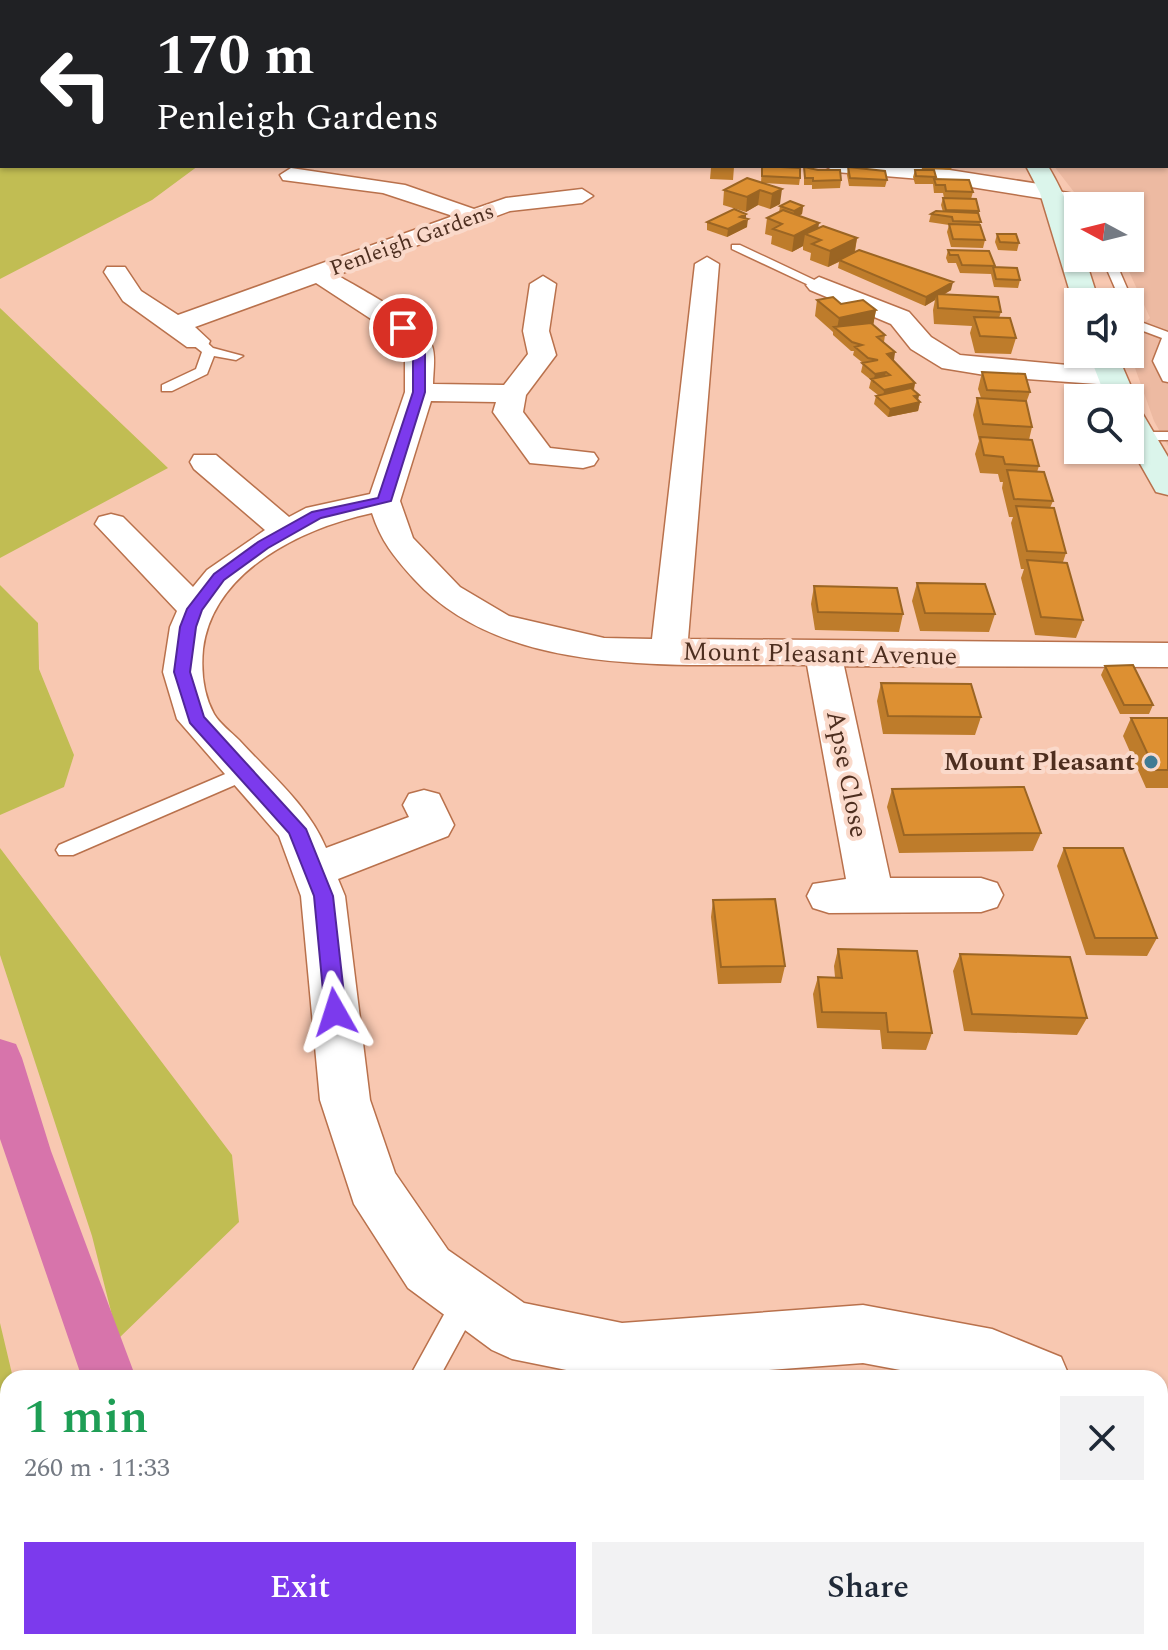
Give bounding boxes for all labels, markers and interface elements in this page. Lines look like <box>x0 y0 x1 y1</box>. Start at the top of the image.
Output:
text: 170 m <box>156 14 315 99</box>
icon: left <box>24 32 128 136</box>
text: Penleigh Gardens <box>156 91 439 146</box>
north arrow <box>1064 192 1144 272</box>
map controls <box>1064 192 1144 464</box>
street label: Penleigh Gardens <box>325 195 499 285</box>
button: sound <box>1064 288 1144 368</box>
pin <box>369 294 437 362</box>
icon: arrive <box>381 306 425 350</box>
button: search <box>1064 384 1144 464</box>
street label: Mount Pleasant Avenue <box>682 632 958 676</box>
street label: Apse Close <box>815 707 879 841</box>
place label: Mount Pleasant <box>944 742 1135 782</box>
marker: Mount Pleasant <box>1142 753 1160 771</box>
position arrow <box>293 970 377 1054</box>
text: 1 min <box>24 1381 149 1454</box>
button: close <box>1060 1396 1144 1480</box>
text: 260 m · 11:33 <box>24 1448 170 1488</box>
button: Exit <box>24 1542 576 1634</box>
button: Share <box>592 1542 1144 1634</box>

